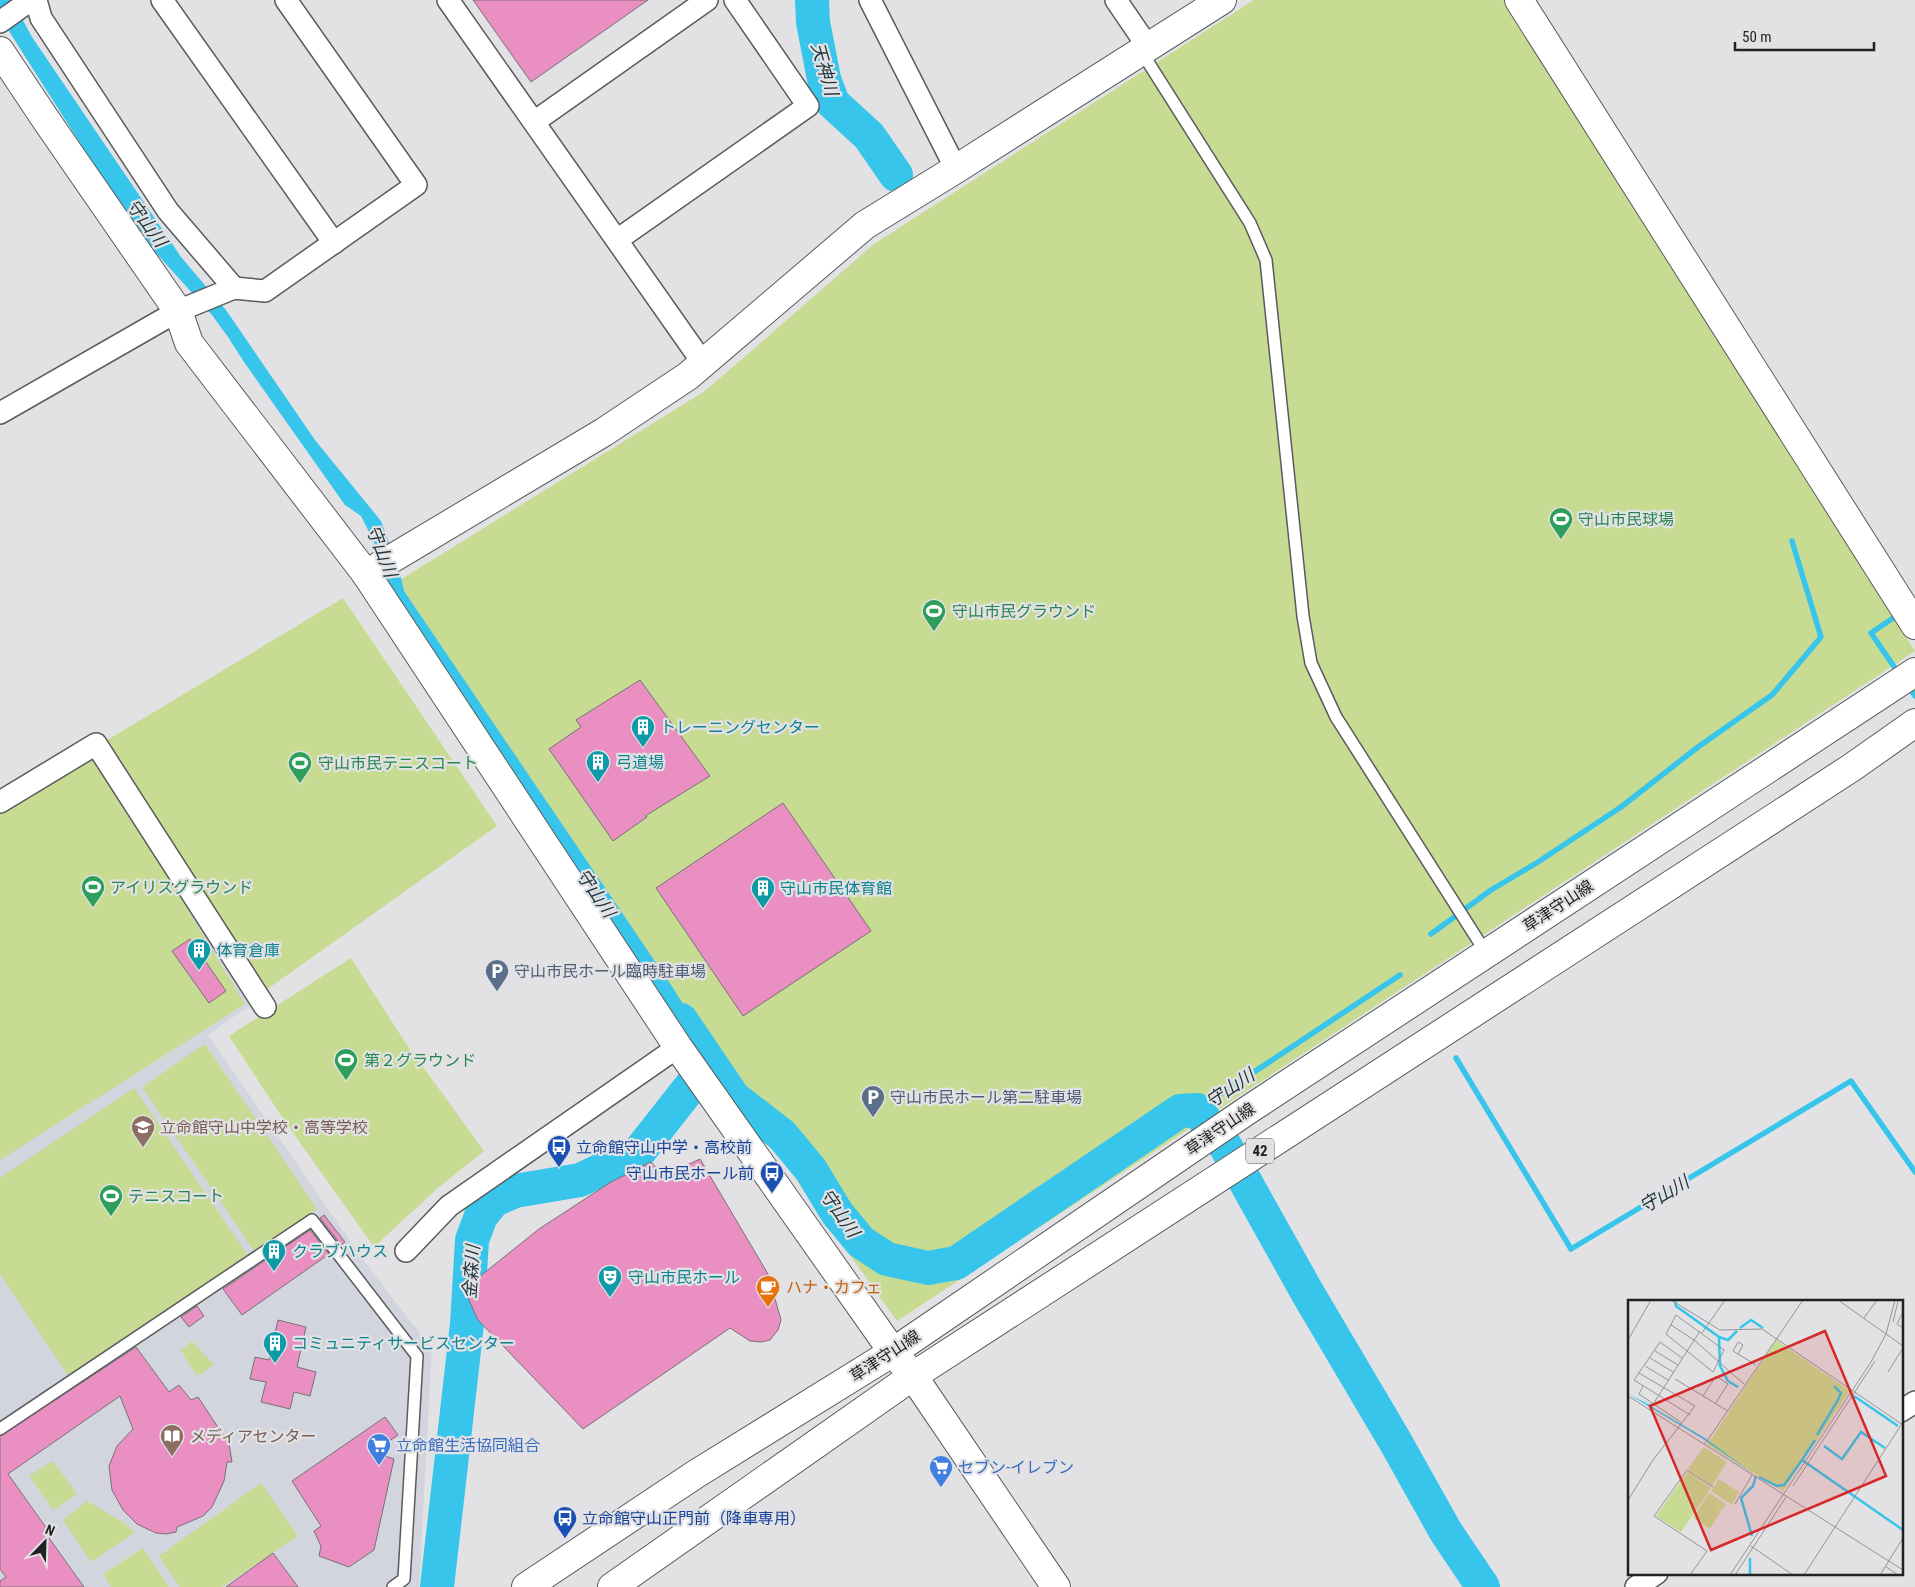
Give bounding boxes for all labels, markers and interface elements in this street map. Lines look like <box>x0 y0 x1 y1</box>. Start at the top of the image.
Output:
scale bar <box>1735 20 1874 52</box>
text: 50 m <box>1742 28 1772 46</box>
water label: 天神川 <box>807 40 843 100</box>
water label: 守山川 <box>123 195 173 253</box>
sports icon: 守山市民球場 <box>1548 506 1574 540</box>
place label: 守山市民球場 <box>1578 510 1674 529</box>
water label: 守山川 <box>363 522 402 582</box>
sports icon: 守山市民グラウンド <box>921 598 947 632</box>
place label: 守山市民グラウンド <box>952 602 1096 621</box>
building icon: トレーニングセンター <box>630 714 656 748</box>
place label: トレーニングセンター <box>660 718 820 737</box>
building icon: 弓道場 <box>585 749 611 783</box>
sports icon: 守山市民テニスコート <box>287 750 313 784</box>
place label: 弓道場 <box>616 753 664 772</box>
place label: 守山市民テニスコート <box>318 754 478 773</box>
water label: 守山川 <box>572 865 621 923</box>
sports icon: アイリスグラウンド <box>80 874 106 908</box>
building icon: 守山市民体育館 <box>750 875 776 909</box>
street label: 草津守山線 <box>1519 876 1597 936</box>
place label: アイリスグラウンド <box>110 878 253 897</box>
place label: 守山市民体育館 <box>780 879 892 898</box>
building icon: 体育倉庫 <box>186 937 212 971</box>
place label: 体育倉庫 <box>216 941 280 960</box>
parking icon: 守山市民ホール臨時駐車場 <box>484 958 510 992</box>
place label: 守山市民ホール臨時駐車場 <box>514 962 706 981</box>
sports icon: 第２グラウンド <box>333 1047 359 1081</box>
place label: 第２グラウンド <box>364 1051 476 1070</box>
water label: 守山川 <box>1202 1063 1260 1112</box>
parking icon: 守山市民ホール第二駐車場 <box>860 1084 886 1118</box>
place label: 守山市民ホール第二駐車場 <box>890 1088 1082 1107</box>
street label: 草津守山線 <box>1182 1099 1258 1159</box>
school or university icon: 立命館守山中学校・高等学校 <box>130 1114 156 1148</box>
place label: 立命館守山中学校・高等学校 <box>160 1118 368 1137</box>
bus stop icon: 立命館守山中学・高校前 <box>546 1134 572 1168</box>
place label: 立命館守山中学・高校前 <box>576 1138 752 1157</box>
road number: 42 <box>1246 1138 1274 1164</box>
bus stop icon: 守山市民ホール前 <box>759 1160 785 1194</box>
place label: 守山市民ホール前 <box>626 1164 754 1183</box>
water label: 守山川 <box>1635 1170 1694 1217</box>
sports icon: テニスコート <box>98 1183 124 1217</box>
water label: 守山川 <box>816 1185 865 1243</box>
place label: テニスコート <box>128 1187 224 1206</box>
building icon: クラブハウス <box>261 1238 287 1272</box>
place label: クラブハウス <box>292 1242 388 1261</box>
water label: 金森川 <box>459 1242 483 1300</box>
theatre icon: 守山市民ホール <box>597 1264 623 1298</box>
place label: 守山市民ホール <box>628 1268 740 1287</box>
cafe icon: ハナ・カフェ <box>755 1274 781 1308</box>
place label: ハナ・カフェ <box>786 1278 882 1297</box>
inset map <box>1628 1300 1902 1574</box>
street label: 草津守山線 <box>846 1326 924 1386</box>
building icon: コミュニティサービスセンター <box>262 1330 288 1364</box>
place label: コミュニティサービスセンター <box>292 1334 515 1353</box>
library icon: メディアセンター <box>159 1423 185 1457</box>
place label: メディアセンター <box>190 1427 317 1446</box>
supermarket icon: 立命館生活協同組合 <box>366 1432 392 1466</box>
place label: 立命館生活協同組合 <box>396 1436 540 1455</box>
supermarket icon: セブン-イレブン <box>928 1454 954 1488</box>
place label: セブン-イレブン <box>958 1458 1074 1477</box>
bus stop icon: 立命館守山正門前（降車専用） <box>552 1505 578 1539</box>
place label: 立命館守山正門前（降車専用） <box>582 1509 806 1528</box>
north arrow <box>20 1517 70 1567</box>
text: N <box>43 1521 57 1539</box>

